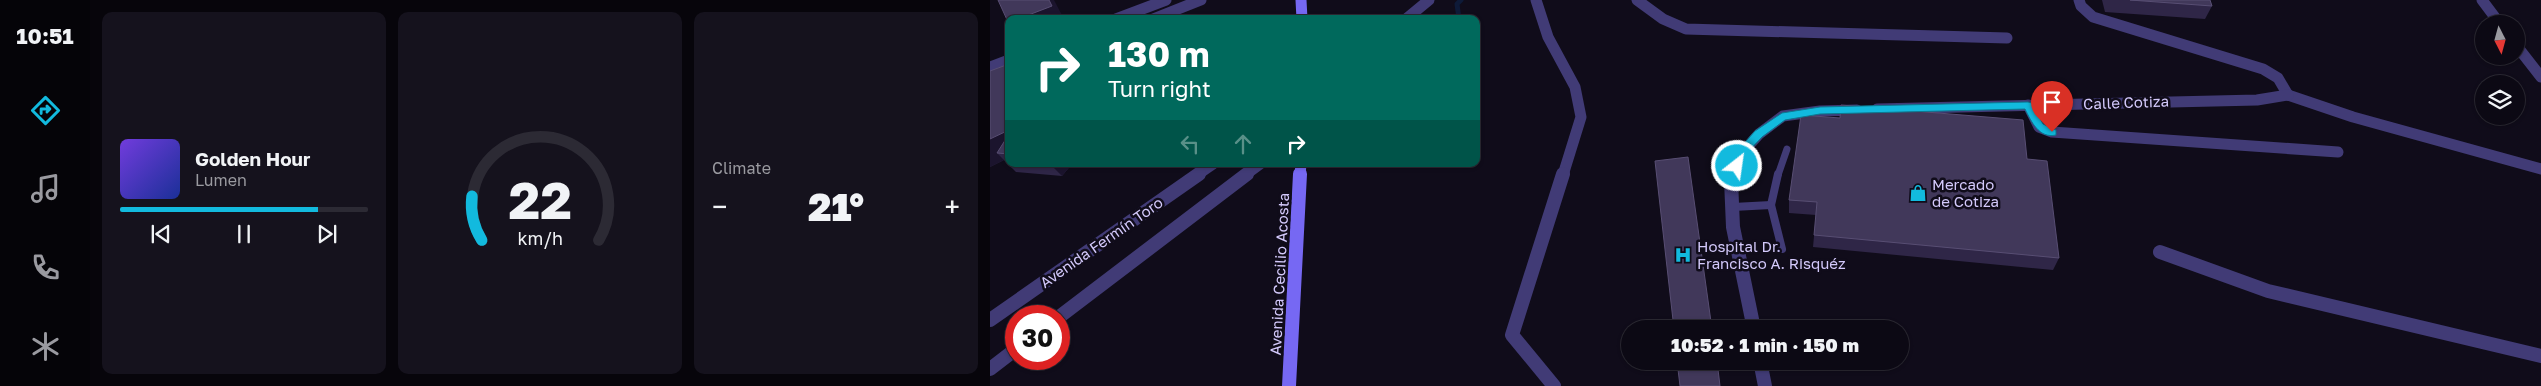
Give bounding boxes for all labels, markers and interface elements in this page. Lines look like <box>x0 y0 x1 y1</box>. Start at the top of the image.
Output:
north arrow <box>2475 15 2525 65</box>
map controls <box>2475 15 2525 125</box>
text: 10:51 <box>16 22 74 49</box>
text: 130 m <box>1108 33 1210 75</box>
icon: right <box>1025 35 1090 100</box>
text: Turn right <box>1108 75 1211 102</box>
button: layers <box>2475 75 2525 125</box>
pin <box>2031 81 2073 132</box>
icon: arrive <box>2038 88 2066 116</box>
street label: Calle Cotiza <box>2083 92 2169 112</box>
icon: directions <box>28 93 63 128</box>
icon: left <box>1176 130 1204 158</box>
icon: ahead <box>1229 130 1257 158</box>
icon: right <box>1282 130 1310 158</box>
position arrow <box>1710 139 1762 191</box>
text: Golden Hour <box>195 147 310 170</box>
text: Climate <box>712 158 771 178</box>
text: 22 <box>508 168 572 230</box>
text: Lumen <box>195 170 247 190</box>
icon: music <box>28 171 63 206</box>
place label: Mercado de Cotiza <box>1932 175 1999 210</box>
shop icon: Mercado de Cotiza <box>1908 183 1928 203</box>
text: 21° <box>808 184 864 229</box>
text: − <box>712 190 727 223</box>
text: + <box>945 190 960 223</box>
street label: Avenida Cecilio Acosta <box>1266 192 1292 356</box>
street label: Avenida Fermín Toro <box>1036 193 1166 291</box>
icon: previous <box>147 220 175 248</box>
icon: pause <box>230 220 258 248</box>
icon: next <box>313 220 341 248</box>
text: km/h <box>517 227 563 249</box>
place label: Hospital Dr. Francisco A. Risquéz <box>1697 237 1846 272</box>
hospital icon: Hospital Dr. Francisco A. Risquéz <box>1673 245 1693 265</box>
icon: phone <box>28 250 63 285</box>
speed limit sign: 30 <box>1005 305 1070 370</box>
icon: climate <box>28 329 63 364</box>
text: 10:52 · 1 min · 150 m <box>1671 333 1859 356</box>

